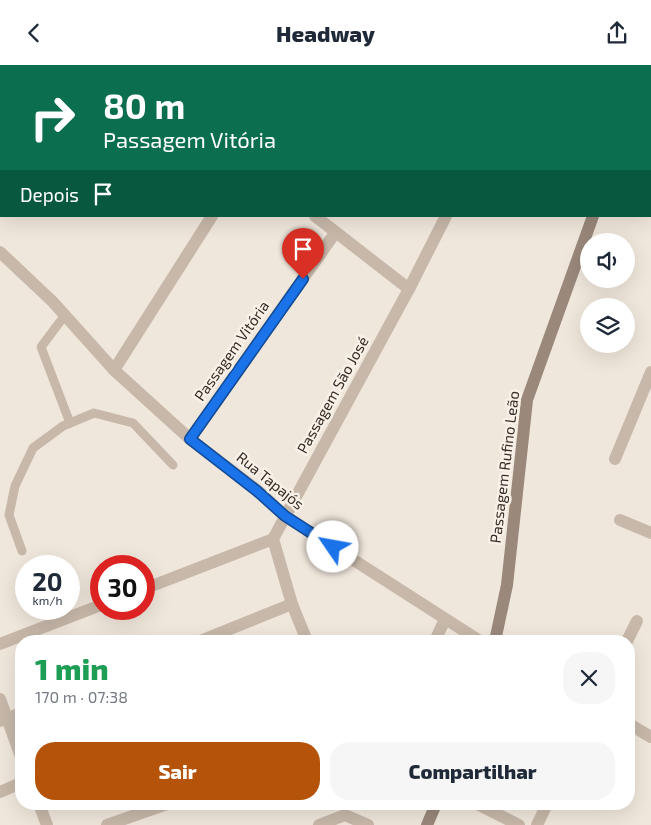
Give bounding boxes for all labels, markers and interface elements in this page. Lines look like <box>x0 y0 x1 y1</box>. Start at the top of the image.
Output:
icon: back <box>20 19 48 47</box>
icon: share <box>603 19 631 47</box>
text: Headway <box>276 20 375 46</box>
text: 80 m <box>103 84 185 126</box>
icon: right <box>20 85 85 150</box>
text: Passagem Vitória <box>103 126 276 152</box>
icon: arrive <box>89 180 117 208</box>
text: Depois <box>20 183 79 206</box>
pin <box>282 228 324 279</box>
map controls <box>580 233 635 353</box>
button: sound <box>580 233 635 288</box>
icon: arrive <box>289 235 317 263</box>
street label: Passagem Vitória <box>190 297 272 404</box>
button: layers <box>580 298 635 353</box>
street label: Passagem São José <box>293 333 372 456</box>
street label: Passagem Rufino Leão <box>486 390 522 544</box>
street label: Rua Tapajós <box>233 448 308 514</box>
position arrow <box>306 520 358 572</box>
speed limit sign: 30 <box>90 555 155 620</box>
text: 20 <box>32 566 63 596</box>
text: km/h <box>33 593 62 607</box>
text: 1 min <box>35 650 109 686</box>
button: close <box>563 652 615 704</box>
text: 170 m · 07:38 <box>35 687 128 706</box>
button: Sair <box>35 742 320 800</box>
button: Compartilhar <box>330 742 615 800</box>

